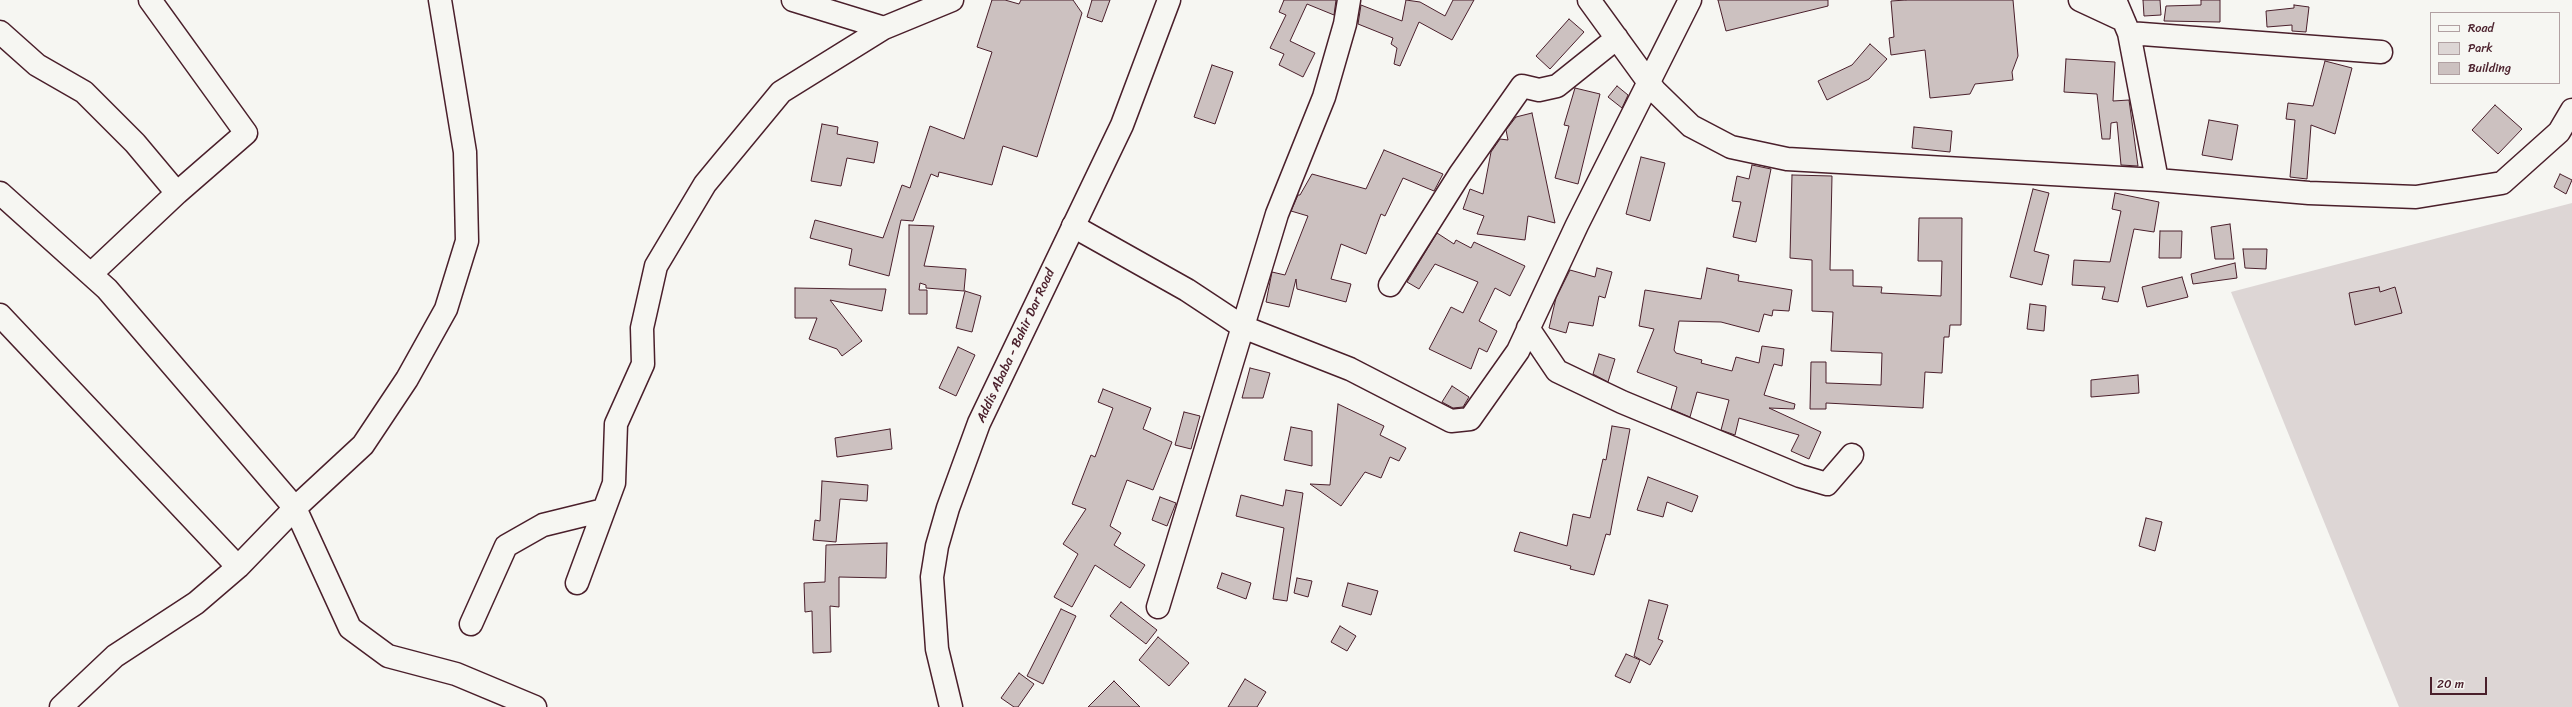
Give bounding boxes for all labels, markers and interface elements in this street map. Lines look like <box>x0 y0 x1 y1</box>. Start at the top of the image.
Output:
legend <box>2430 12 2560 84</box>
text: Road <box>2468 17 2494 39</box>
text: Park <box>2468 37 2493 59</box>
text: Building <box>2468 57 2511 79</box>
street label: Addis Ababa - Bahir Dar Road <box>973 267 1059 425</box>
scale bar <box>2432 669 2489 695</box>
text: 20 m <box>2437 673 2464 695</box>

